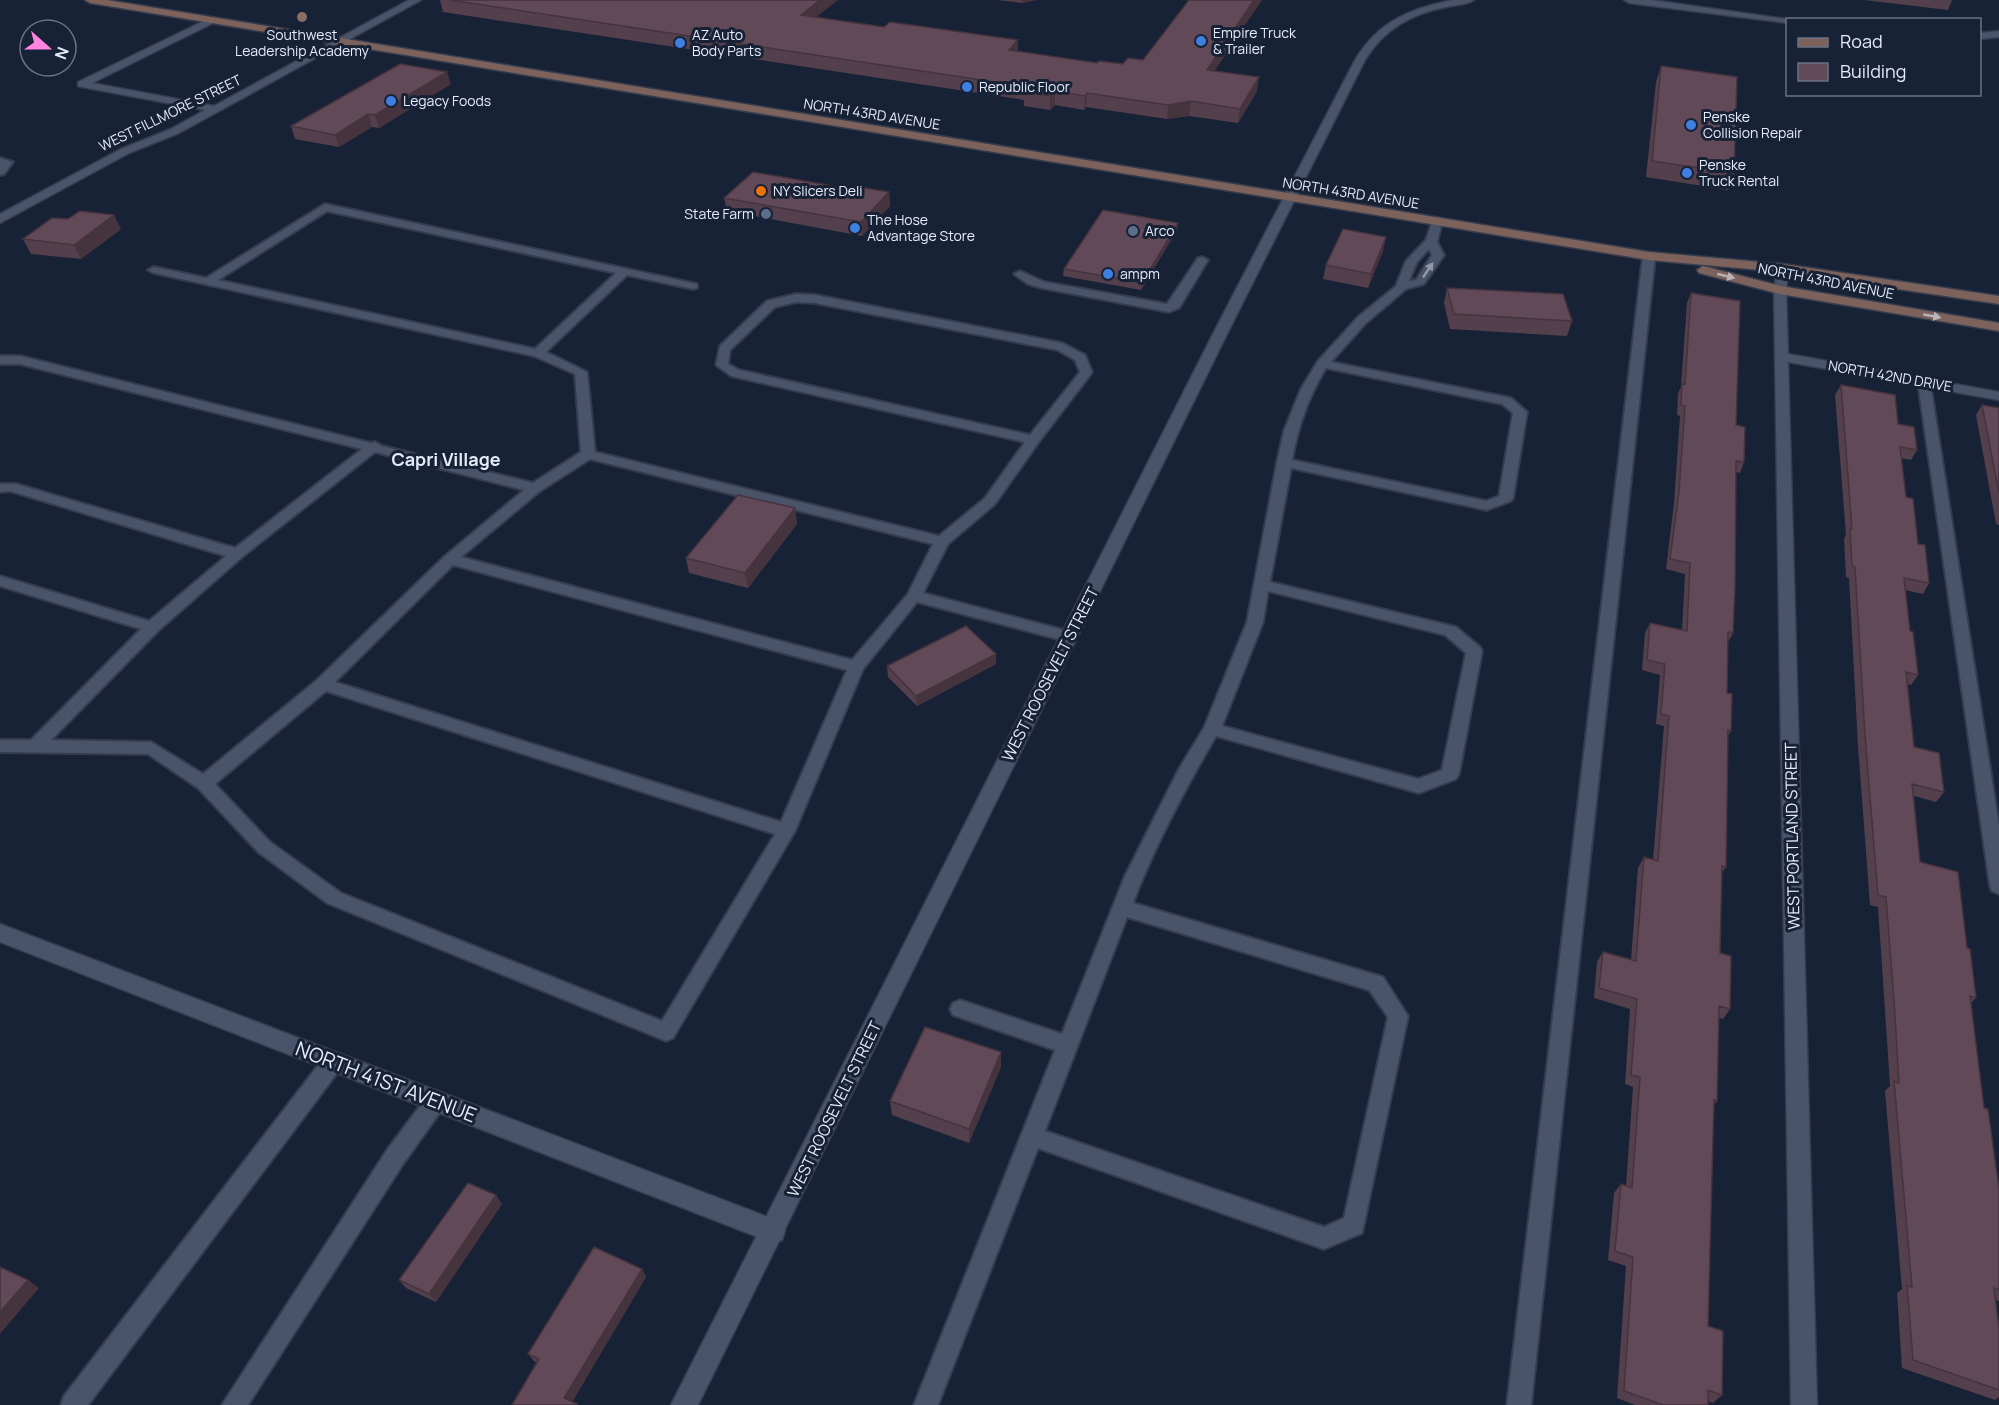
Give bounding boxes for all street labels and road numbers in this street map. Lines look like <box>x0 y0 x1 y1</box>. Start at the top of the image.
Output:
street label: WEST FILLMORE STREET <box>95 69 245 155</box>
street label: NORTH 43RD AVENUE <box>802 93 942 134</box>
street label: NORTH 43RD AVENUE <box>1281 172 1421 213</box>
street label: NORTH 43RD AVENUE <box>1757 258 1896 303</box>
street label: NORTH 42ND DRIVE <box>1827 355 1953 396</box>
street label: WEST ROOSEVELT STREET <box>996 583 1104 765</box>
street label: WEST PORTLAND STREET <box>1779 742 1805 930</box>
street label: WEST ROOSEVELT STREET <box>782 1017 886 1201</box>
street label: NORTH 41ST AVENUE <box>292 1035 480 1128</box>

